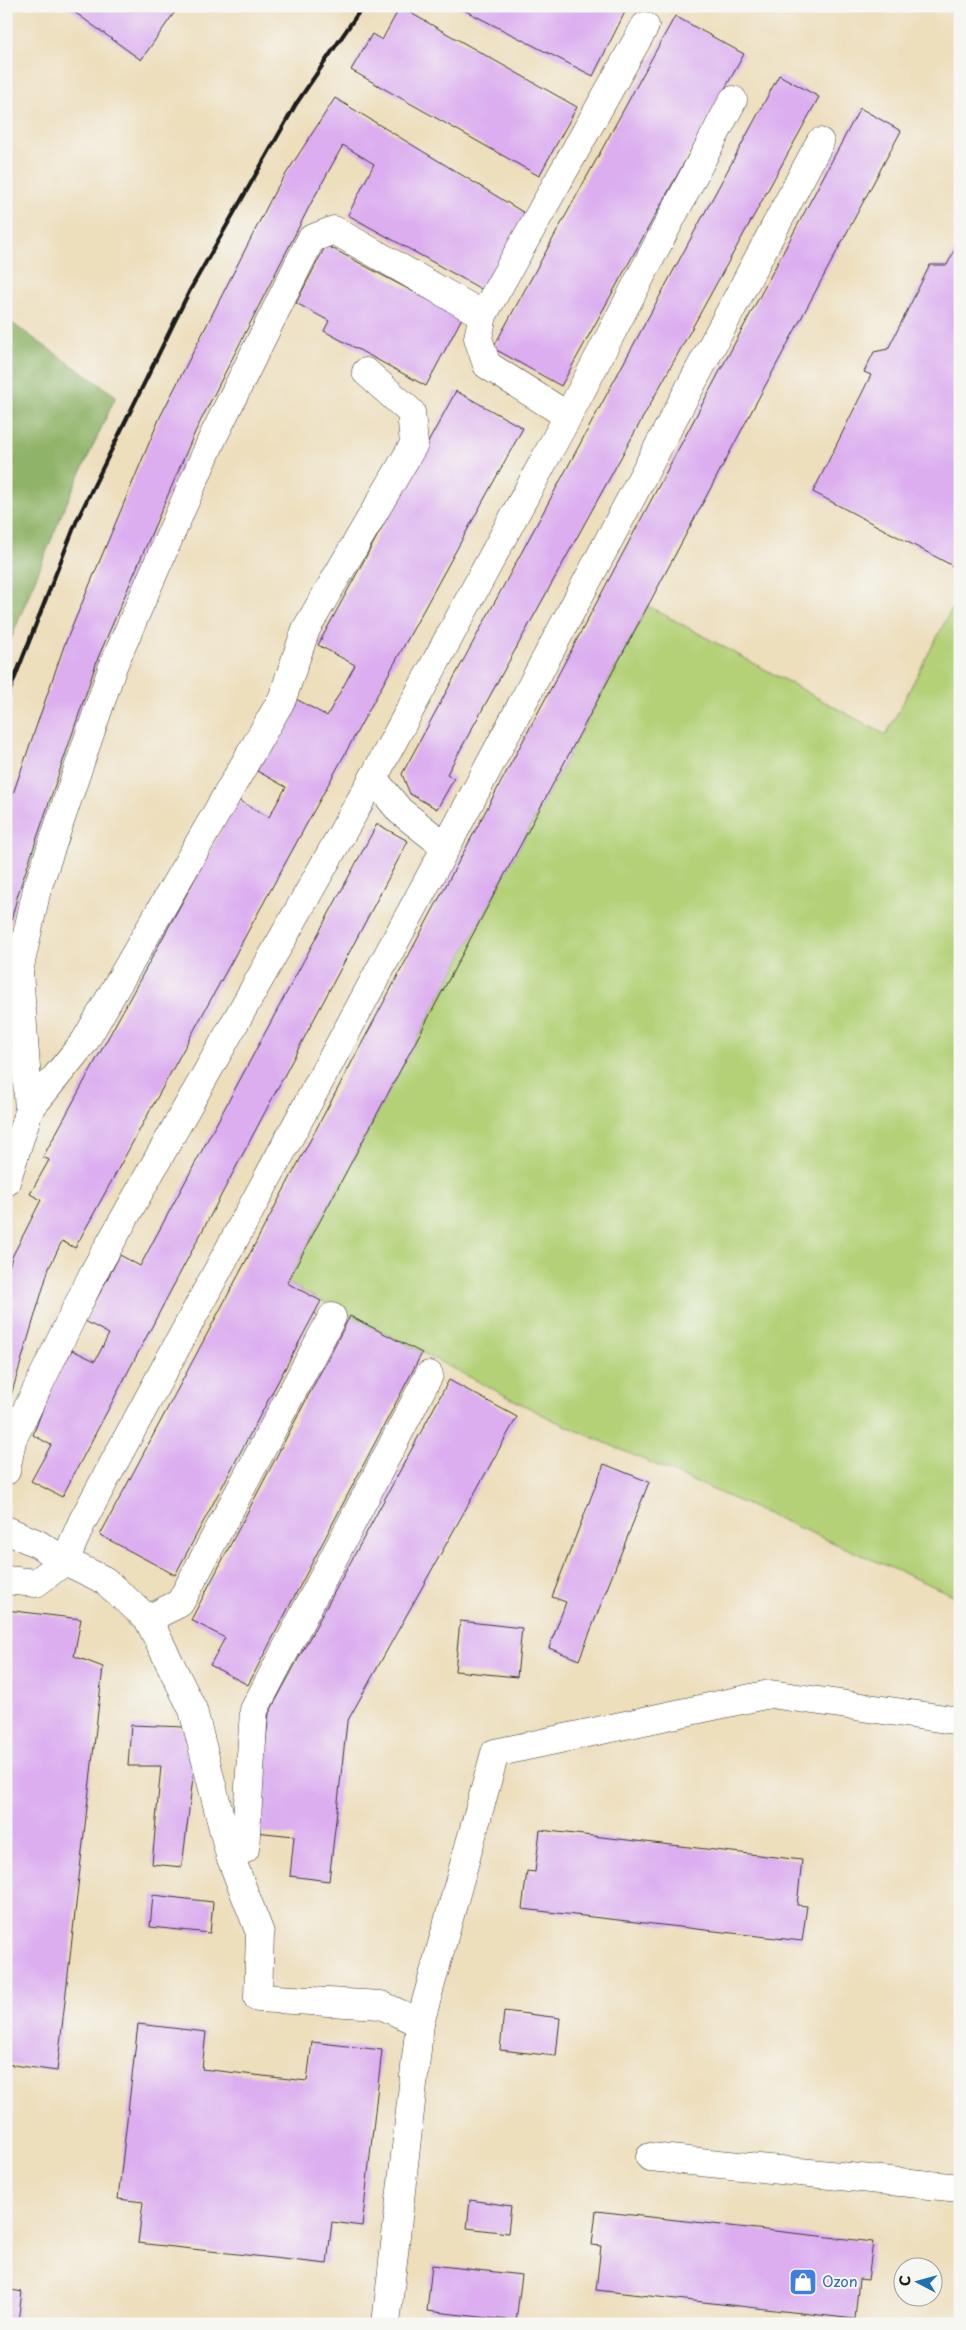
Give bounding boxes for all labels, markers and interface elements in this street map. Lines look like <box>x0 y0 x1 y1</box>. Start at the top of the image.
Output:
north arrow <box>894 2258 944 2308</box>
shop icon: Ozon <box>788 2267 818 2297</box>
place label: Ozon <box>822 2269 858 2292</box>
text: С <box>894 2274 916 2287</box>

